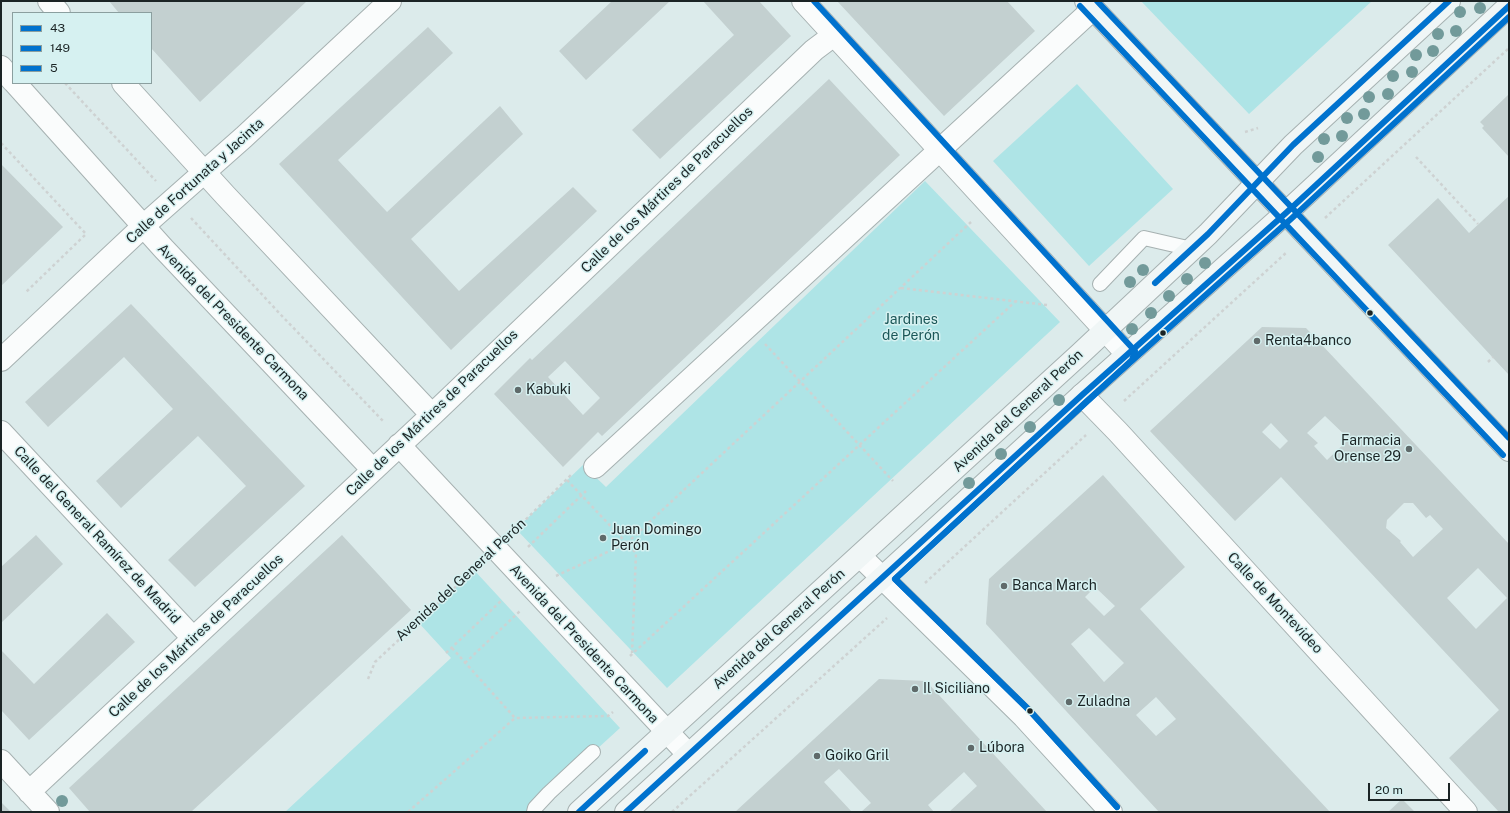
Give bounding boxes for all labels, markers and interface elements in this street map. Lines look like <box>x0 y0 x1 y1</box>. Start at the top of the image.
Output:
legend <box>12 12 152 84</box>
text: 43 <box>50 21 65 35</box>
text: 149 <box>50 41 70 55</box>
text: 5 <box>50 61 58 75</box>
street label: Calle de los Mártires de Paracuellos <box>578 103 756 277</box>
street label: Calle de Fortunata y Jacinta <box>123 115 267 247</box>
street label: Avenida del Presidente Carmona <box>154 240 312 404</box>
unlabelled marker <box>1365 308 1375 318</box>
park label: Jardines de Perón <box>882 312 940 344</box>
street label: Calle de los Mártires de Paracuellos <box>343 326 521 500</box>
unlabelled marker <box>1158 328 1168 338</box>
place label: Renta4banco <box>1265 333 1351 349</box>
marker: Renta4banco <box>1252 336 1262 346</box>
street label: Avenida del General Perón <box>949 346 1087 476</box>
place label: Kabuki <box>526 382 571 398</box>
marker: Kabuki <box>513 385 523 395</box>
place label: Farmacia Orense 29 <box>1334 433 1401 466</box>
street label: Calle del General Ramírez de Madrid <box>10 443 184 627</box>
marker: Farmacia Orense 29 <box>1404 444 1414 454</box>
street label: Avenida del General Perón <box>392 515 530 645</box>
place label: Juan Domingo Perón <box>611 522 702 554</box>
marker: Juan Domingo Perón <box>598 533 608 543</box>
street label: Calle de Montevideo <box>1224 549 1326 657</box>
street label: Calle de los Mártires de Paracuellos <box>105 551 287 721</box>
street label: Avenida del Presidente Carmona <box>506 561 662 727</box>
street label: Avenida del General Perón <box>710 565 848 693</box>
place label: Banca March <box>1012 578 1097 594</box>
marker: Banca March <box>999 581 1009 591</box>
place label: Il Siciliano <box>923 681 990 697</box>
marker: Il Siciliano <box>910 684 920 694</box>
place label: Zuladna <box>1077 694 1130 710</box>
marker: Zuladna <box>1064 697 1074 707</box>
unlabelled marker <box>1025 706 1035 716</box>
place label: Lúbora <box>979 740 1025 756</box>
marker: Lúbora <box>966 743 976 753</box>
place label: Goiko Gril <box>825 748 889 764</box>
marker: Goiko Gril <box>812 751 822 761</box>
scale bar <box>1370 775 1452 801</box>
text: 20 m <box>1375 783 1403 797</box>

